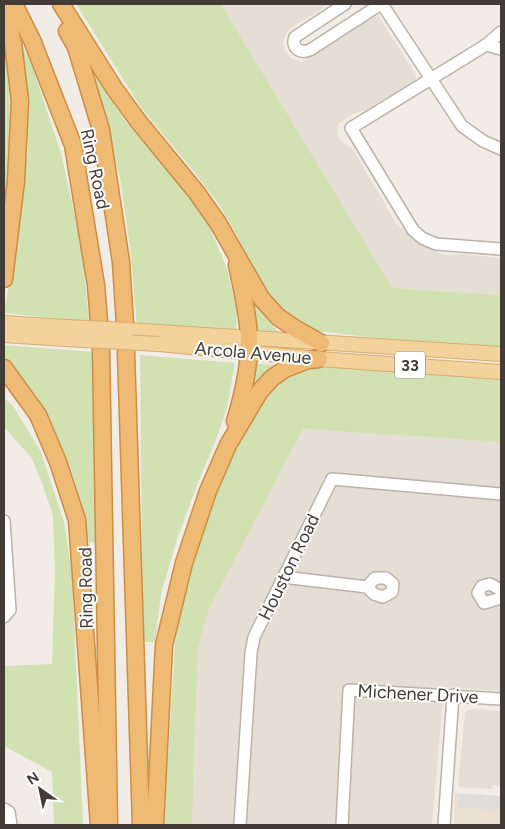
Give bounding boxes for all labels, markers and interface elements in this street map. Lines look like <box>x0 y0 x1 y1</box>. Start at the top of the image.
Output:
street label: Ring Road <box>76 127 114 211</box>
street label: Arcola Avenue <box>194 337 312 369</box>
road number: 33 <box>395 352 425 378</box>
street label: Houston Road <box>254 510 324 624</box>
street label: Ring Road <box>74 547 98 629</box>
street label: Michener Drive <box>357 680 479 708</box>
north arrow <box>15 764 65 814</box>
text: N <box>24 768 42 789</box>

